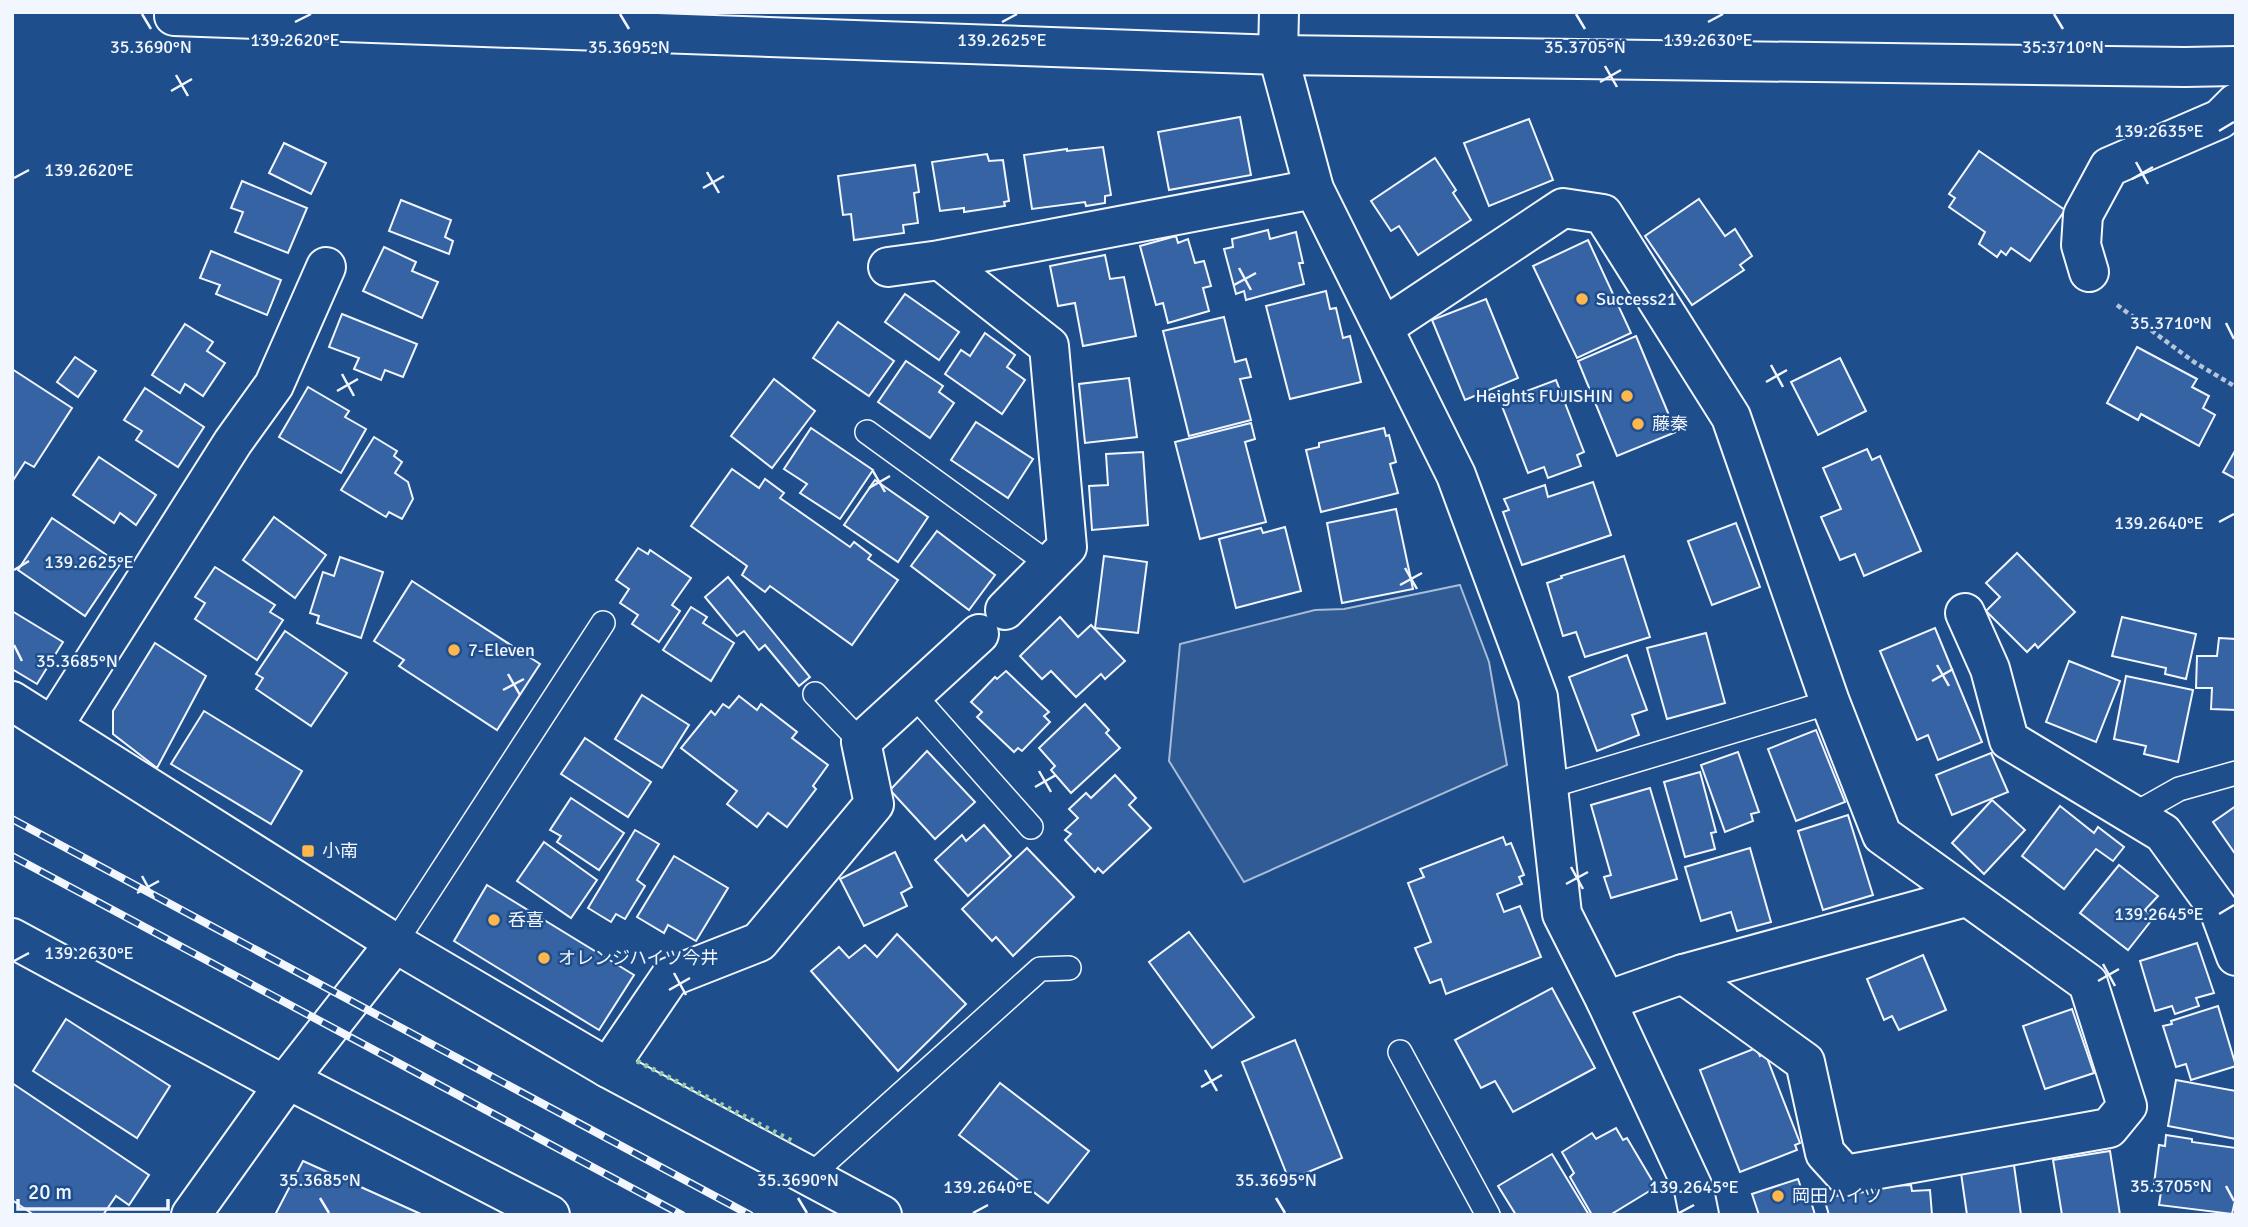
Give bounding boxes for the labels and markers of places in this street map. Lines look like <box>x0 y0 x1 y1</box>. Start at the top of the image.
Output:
place label: Success21 <box>1596 288 1677 310</box>
marker: Success21 <box>1574 291 1590 307</box>
place label: Heights FUJISHIN <box>1475 385 1613 407</box>
marker: Heights FUJISHIN <box>1619 388 1635 404</box>
place label: 藤秦 <box>1652 413 1688 435</box>
marker: 藤秦 <box>1630 416 1646 432</box>
place label: 7-Eleven <box>468 639 535 661</box>
marker: 7-Eleven <box>446 642 462 658</box>
place label: 小南 <box>322 840 358 862</box>
marker: 小南 <box>300 843 316 859</box>
place label: 呑喜 <box>508 909 544 931</box>
marker: 呑喜 <box>486 912 502 928</box>
place label: オレンジハイツ今井 <box>558 947 719 969</box>
marker: オレンジハイツ今井 <box>536 950 552 966</box>
place label: 岡田ハイツ <box>1792 1185 1882 1207</box>
marker: 岡田ハイツ <box>1770 1188 1786 1204</box>

